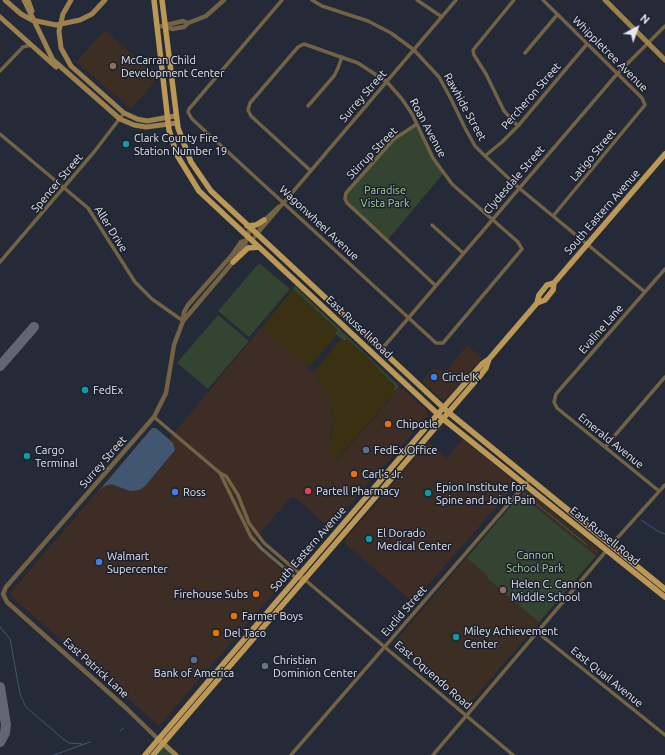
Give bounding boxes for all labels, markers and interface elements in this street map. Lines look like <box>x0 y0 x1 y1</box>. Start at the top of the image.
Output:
north arrow <box>617 8 657 48</box>
text: N <box>638 12 652 26</box>
street label: Whippletree Avenue <box>570 14 650 94</box>
place label: McCarran Child Development Center <box>121 53 224 79</box>
street label: Percheron Street <box>498 60 564 132</box>
marker: McCarran Child Development Center <box>108 61 118 71</box>
street label: Surrey Street <box>337 67 389 125</box>
street label: Rawhide Street <box>441 71 489 143</box>
street label: Roan Avenue <box>407 96 449 160</box>
street label: Stirrup Street <box>344 124 400 182</box>
street label: Latigo Street <box>567 126 619 184</box>
place label: Clark County Fire Station Number 19 <box>134 131 227 157</box>
marker: Clark County Fire Station Number 19 <box>121 139 131 149</box>
street label: Clydesdale Street <box>481 143 547 217</box>
street label: Spencer Street <box>28 151 86 215</box>
street label: South Eastern Avenue <box>561 167 643 257</box>
street label: Wagonwheel Avenue <box>276 183 362 263</box>
park label: Paradise Vista Park <box>360 183 410 209</box>
street label: Aller Drive <box>92 204 130 254</box>
street label: East Russell Road <box>323 293 395 361</box>
street label: Evaline Lane <box>576 302 626 356</box>
place label: Circle K <box>442 370 479 384</box>
marker: Circle K <box>429 372 439 382</box>
place label: FedEx <box>93 383 123 397</box>
marker: FedEx <box>80 385 90 395</box>
street label: Emerald Avenue <box>576 411 646 471</box>
place label: Chipotle <box>396 417 438 431</box>
marker: Chipotle <box>383 419 393 429</box>
street label: Surrey Street <box>77 433 129 491</box>
place label: Cargo Terminal <box>35 443 78 469</box>
place label: FedEx Office <box>374 443 437 457</box>
marker: FedEx Office <box>361 445 371 455</box>
marker: Cargo Terminal <box>22 451 32 461</box>
place label: Carl's Jr. <box>362 467 403 481</box>
marker: Carl's Jr. <box>349 469 359 479</box>
place label: Epion Institute for Spine and Joint Pain <box>436 480 535 506</box>
place label: Partell Pharmacy <box>316 484 399 498</box>
place label: Ross <box>183 485 206 499</box>
marker: Partell Pharmacy <box>303 486 313 496</box>
marker: Ross <box>170 487 180 497</box>
marker: Epion Institute for Spine and Joint Pain <box>423 488 433 498</box>
street label: South Eastern Avenue <box>267 504 349 594</box>
street label: East Russell Road <box>567 504 643 568</box>
place label: El Dorado Medical Center <box>377 526 452 552</box>
marker: El Dorado Medical Center <box>364 534 374 544</box>
park label: Cannon School Park <box>506 548 564 574</box>
place label: Walmart Supercenter <box>107 549 168 575</box>
marker: Walmart Supercenter <box>94 557 104 567</box>
place label: Helen C. Cannon Middle School <box>511 577 592 603</box>
street label: Euclid Street <box>378 583 430 639</box>
marker: Helen C. Cannon Middle School <box>498 585 508 595</box>
place label: Firehouse Subs <box>174 587 248 601</box>
marker: Firehouse Subs <box>251 589 261 599</box>
place label: Farmer Boys <box>242 609 303 623</box>
marker: Farmer Boys <box>229 611 239 621</box>
place label: Miley Achievement Center <box>464 624 558 650</box>
place label: Del Taco <box>224 626 266 640</box>
marker: Del Taco <box>211 628 221 638</box>
marker: Miley Achievement Center <box>451 632 461 642</box>
street label: East Patrick Lane <box>61 635 131 701</box>
street label: East Oquendo Road <box>392 638 474 712</box>
street label: East Quail Avenue <box>568 644 646 710</box>
place label: Christian Dominion Center <box>273 653 357 679</box>
marker: Bank of America <box>189 655 199 665</box>
marker: Christian Dominion Center <box>260 661 270 671</box>
place label: Bank of America <box>154 666 234 680</box>

